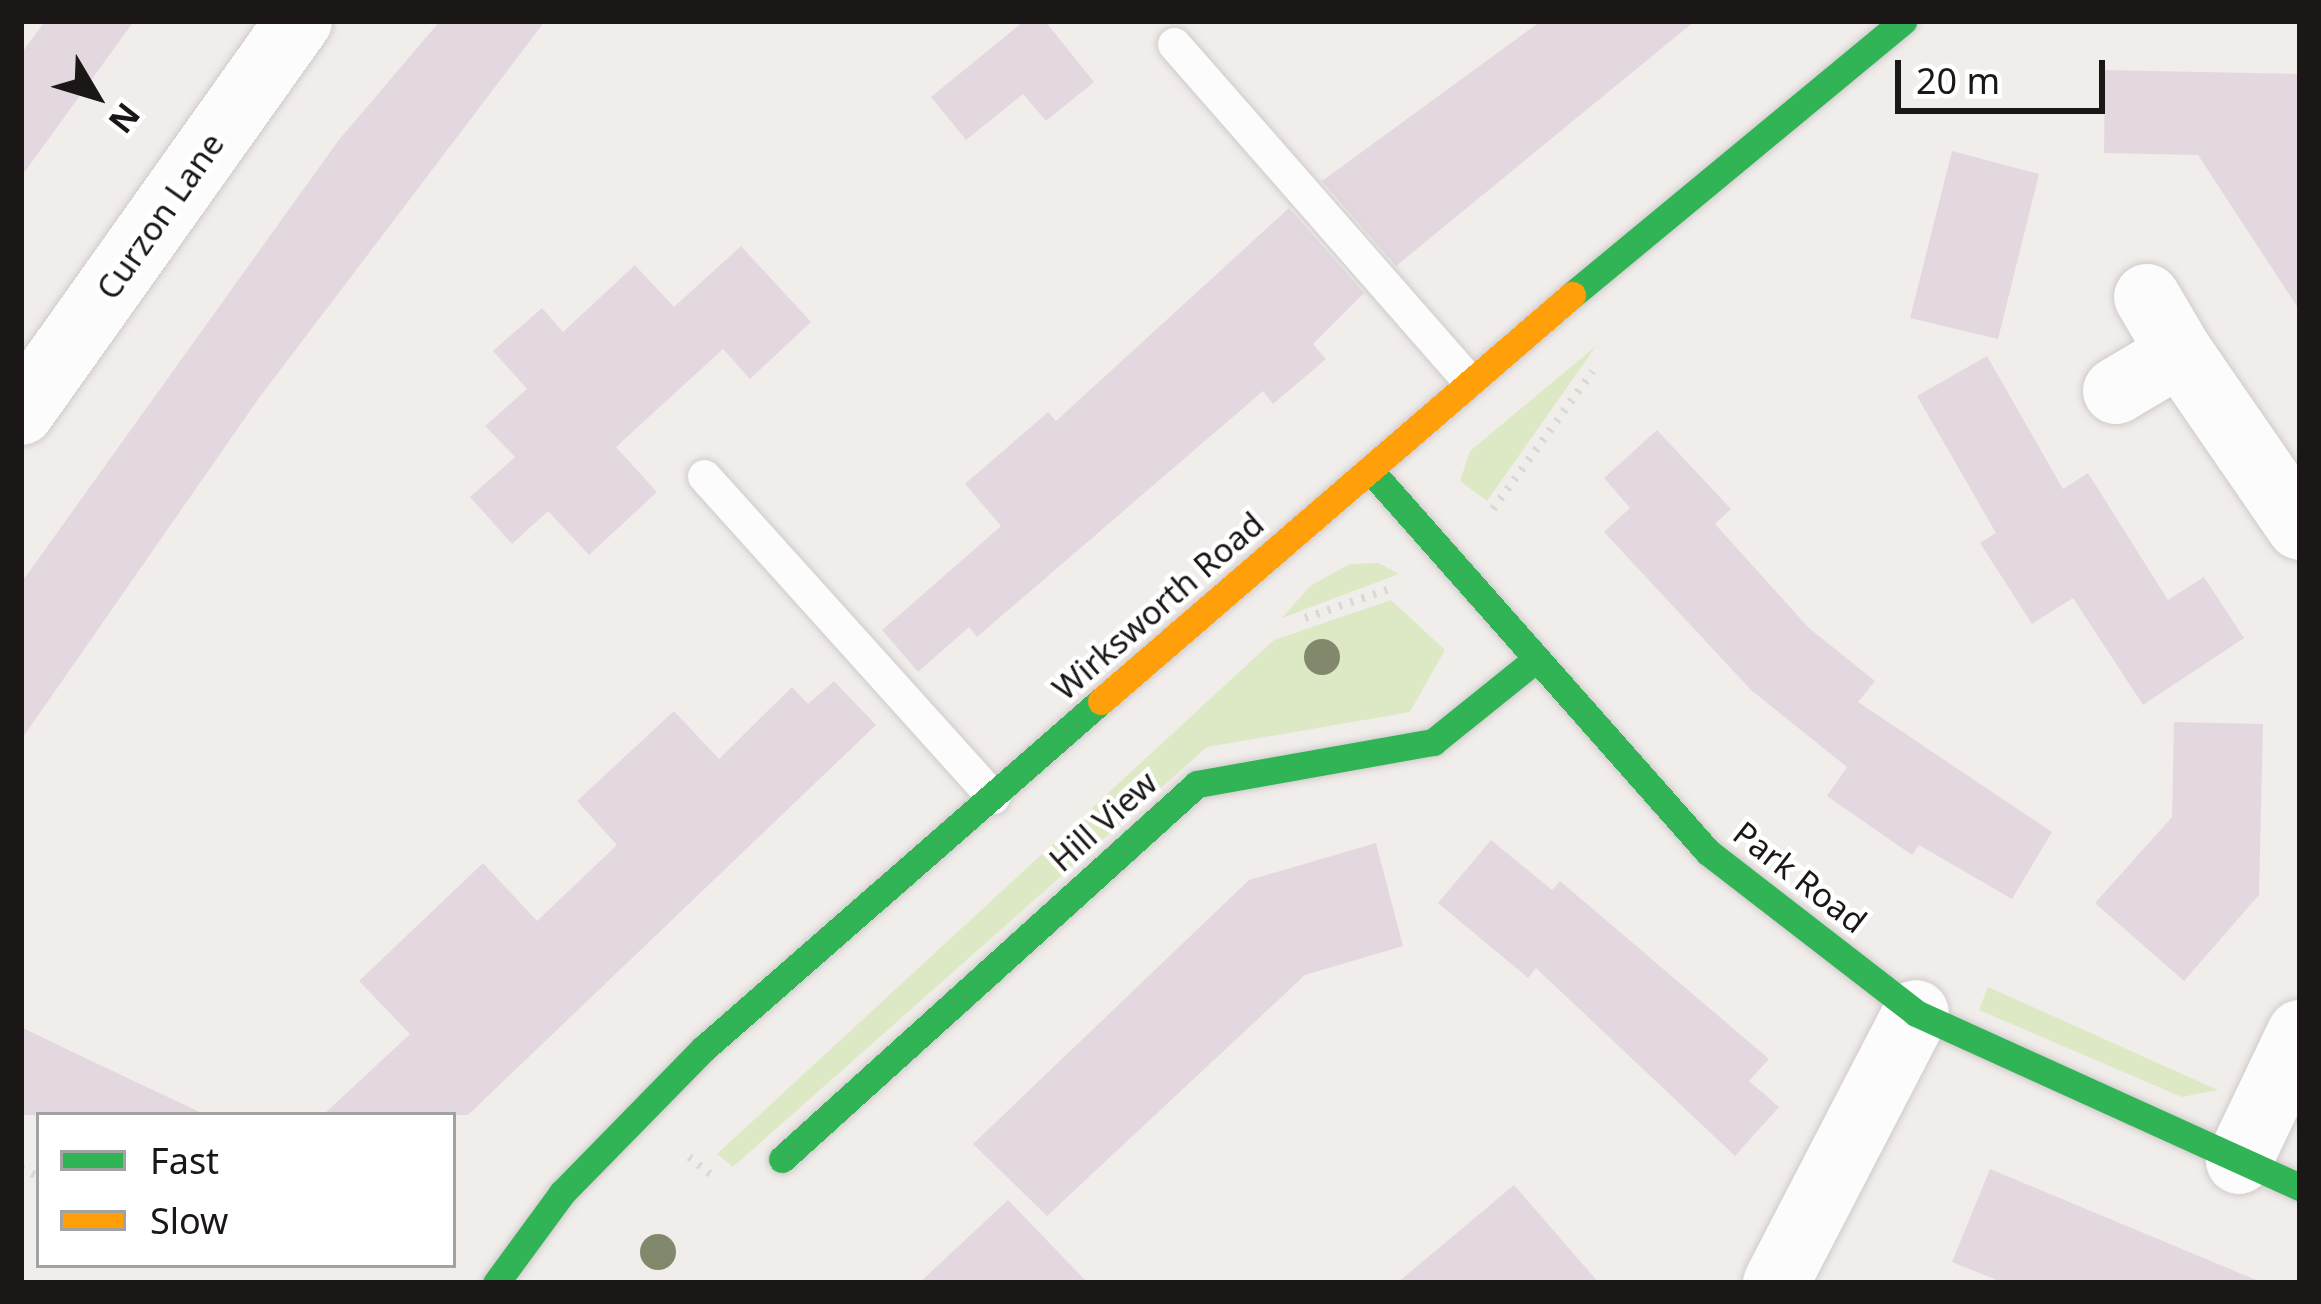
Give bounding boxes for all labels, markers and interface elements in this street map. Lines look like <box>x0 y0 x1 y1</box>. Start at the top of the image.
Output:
north arrow <box>36 36 156 156</box>
scale bar <box>1901 36 2111 110</box>
text: 20 m <box>1916 56 2000 105</box>
text: N <box>99 94 151 143</box>
street label: Curzon Lane <box>88 125 232 307</box>
street label: Wirksworth Road <box>1045 504 1271 708</box>
street label: Hill View <box>1041 763 1165 879</box>
street label: Park Road <box>1726 813 1874 941</box>
legend <box>36 1112 456 1268</box>
text: Fast <box>150 1136 219 1185</box>
text: Slow <box>150 1196 228 1245</box>

